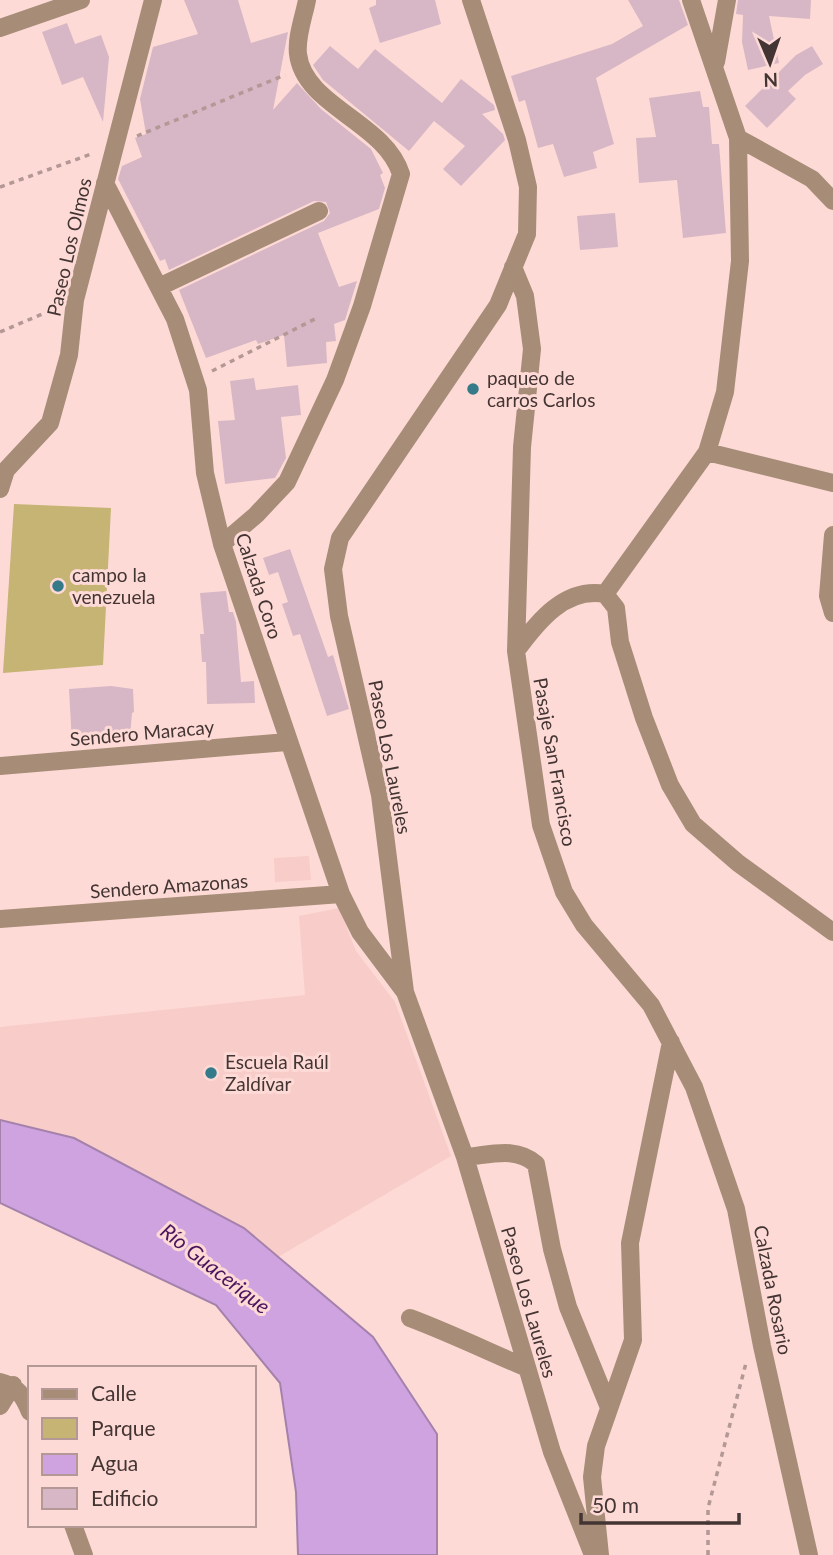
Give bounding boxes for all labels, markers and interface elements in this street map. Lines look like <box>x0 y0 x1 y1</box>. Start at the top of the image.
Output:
north arrow <box>735 28 805 98</box>
text: N <box>763 69 778 92</box>
street label: Paseo Los Olmos <box>41 175 96 318</box>
place label: paqueo de carros Carlos <box>487 366 595 411</box>
marker: paqueo de carros Carlos <box>465 381 481 397</box>
street label: Calzada Coro <box>232 530 287 642</box>
place label: campo la venezuela <box>72 563 155 608</box>
marker: campo la venezuela <box>50 578 66 594</box>
street label: Pasaje San Francisco <box>529 676 582 848</box>
street label: Paseo Los Laureles <box>364 678 417 836</box>
street label: Sendero Maracay <box>69 715 215 750</box>
street label: Sendero Amazonas <box>89 869 249 902</box>
place label: Escuela Raúl Zaldívar <box>225 1050 329 1095</box>
marker: Escuela Raúl Zaldívar <box>203 1065 219 1081</box>
water label: Río Guacerique <box>156 1217 276 1318</box>
street label: Paseo Los Laureles <box>497 1223 562 1380</box>
street label: Calzada Rosario <box>750 1223 797 1357</box>
legend <box>28 1366 256 1527</box>
text: Calle <box>91 1380 136 1405</box>
text: Parque <box>91 1415 156 1440</box>
text: Agua <box>91 1450 138 1475</box>
scale bar <box>581 1482 738 1526</box>
text: Edificio <box>91 1485 159 1510</box>
text: 50 m <box>592 1492 639 1517</box>

